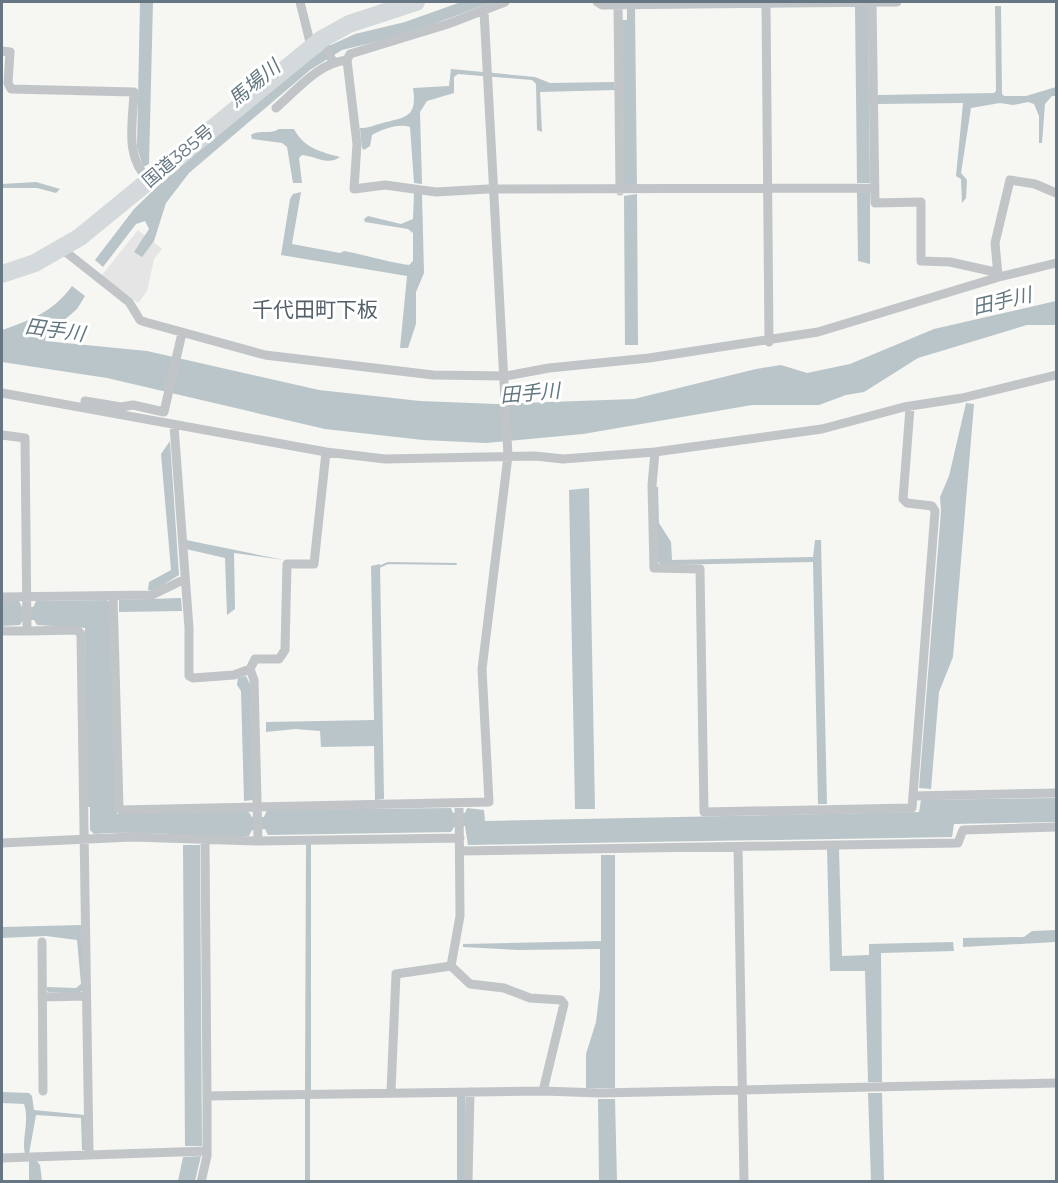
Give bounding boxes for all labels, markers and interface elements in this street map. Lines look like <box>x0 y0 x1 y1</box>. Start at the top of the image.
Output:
water label: 馬場川 <box>223 53 286 111</box>
street label: 国道385号 <box>138 120 218 192</box>
water label: 田手川 <box>970 282 1036 319</box>
district label: 千代田町下板 <box>252 297 378 322</box>
water label: 田手川 <box>24 314 88 346</box>
water label: 田手川 <box>499 378 563 408</box>

